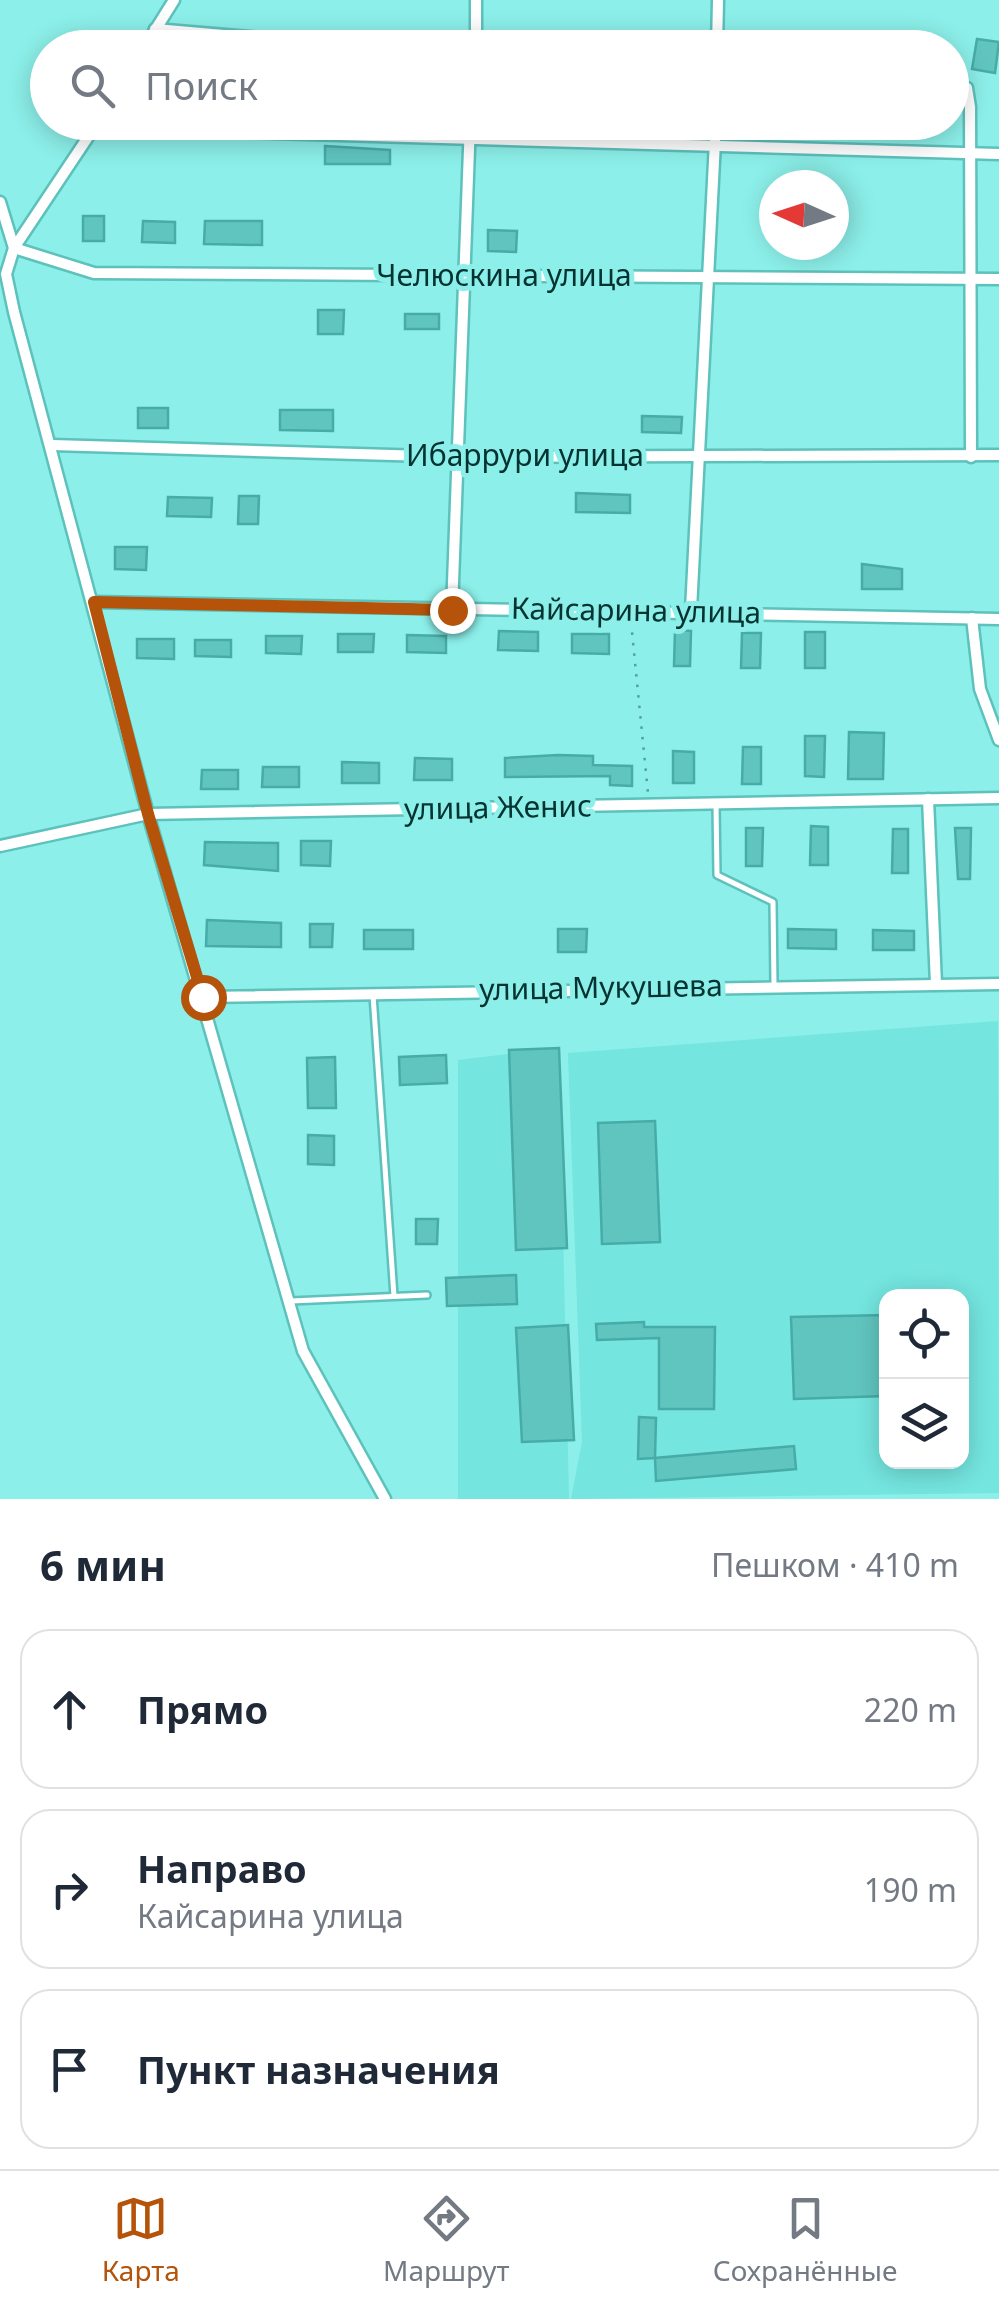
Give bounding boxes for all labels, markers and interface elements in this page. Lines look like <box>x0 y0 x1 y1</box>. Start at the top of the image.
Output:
search box <box>30 30 969 140</box>
icon: search <box>65 58 120 113</box>
text: Поиск <box>145 59 258 111</box>
north arrow <box>759 170 849 260</box>
street label: Челюскина улица <box>376 254 632 295</box>
street label: Ибаррури улица <box>406 434 644 475</box>
street label: Кайсарина улица <box>511 587 761 632</box>
route end <box>430 588 476 634</box>
street label: улица Женис <box>404 784 592 829</box>
street label: улица Мукушева <box>479 964 723 1009</box>
route start <box>181 975 227 1021</box>
map controls <box>879 1289 969 1469</box>
button: locate <box>879 1289 969 1379</box>
button: layers <box>879 1379 969 1469</box>
text: 6 мин <box>40 1536 166 1593</box>
text: Пешком · 410 m <box>711 1543 959 1586</box>
icon: ahead <box>42 1682 97 1737</box>
text: Прямо <box>137 1683 268 1735</box>
text: 220 m <box>864 1688 957 1731</box>
text: Направо <box>137 1842 307 1894</box>
icon: right <box>42 1862 97 1917</box>
text: 190 m <box>864 1868 957 1911</box>
text: Кайсарина улица <box>137 1894 404 1937</box>
icon: arrive <box>42 2042 97 2097</box>
text: Пункт назначения <box>137 2043 500 2095</box>
tab: Карта <box>102 2191 180 2289</box>
tab: Маршрут <box>383 2191 510 2289</box>
tab: Сохранённые <box>713 2191 897 2289</box>

